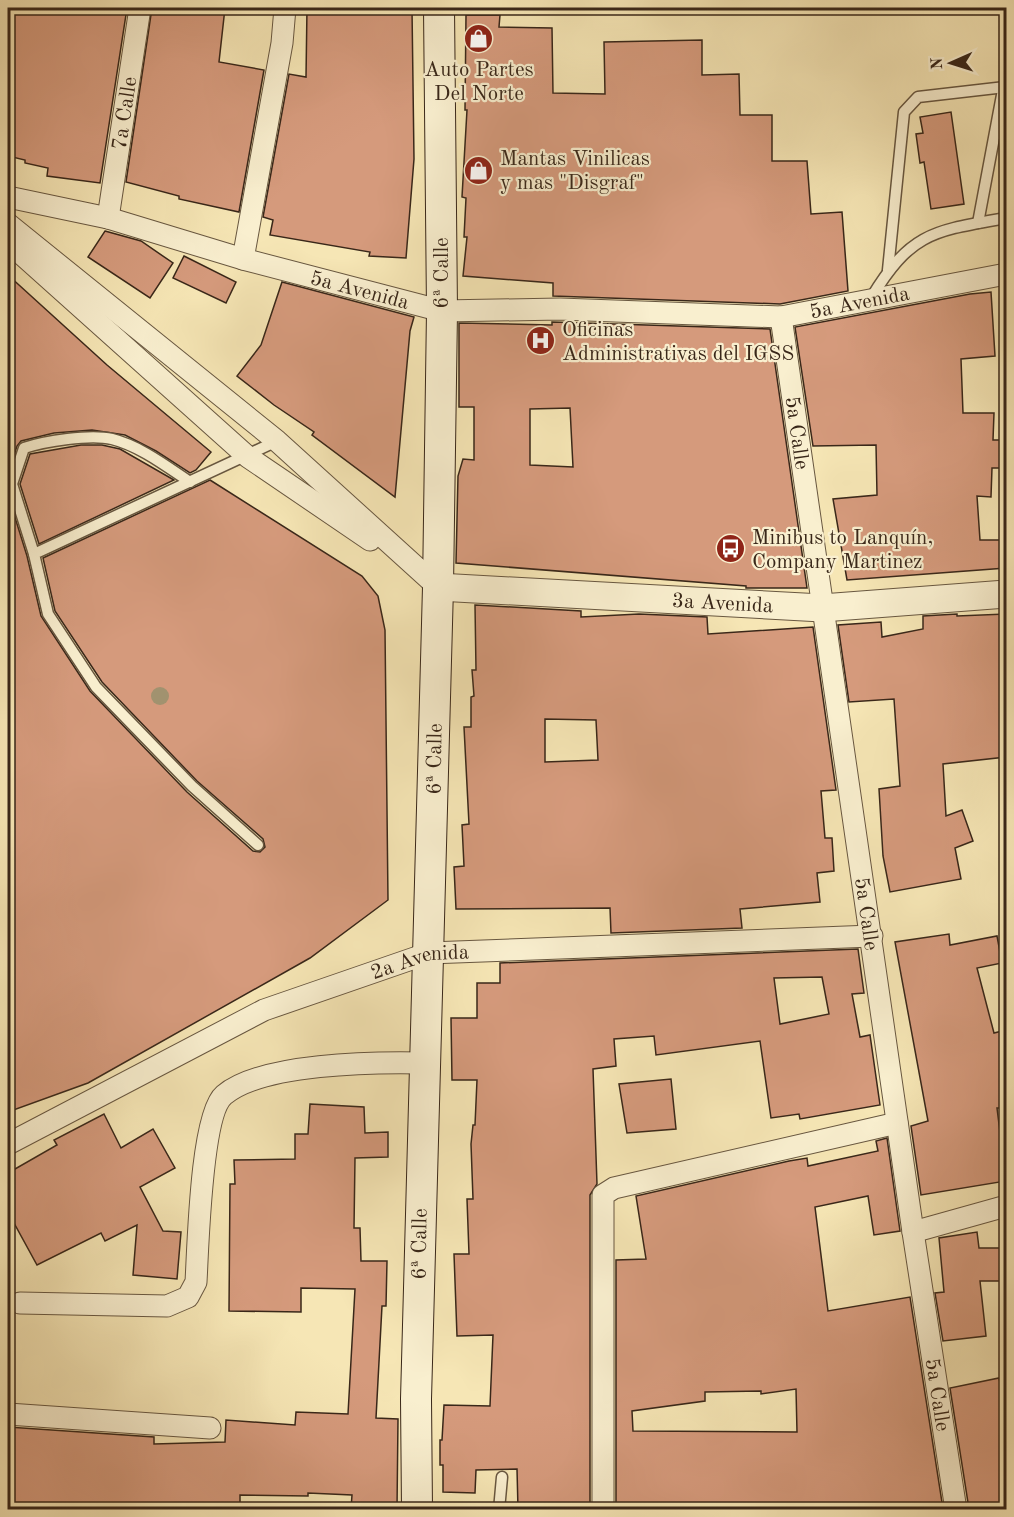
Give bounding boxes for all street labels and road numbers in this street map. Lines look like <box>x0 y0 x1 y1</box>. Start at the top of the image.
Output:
street label: 7a Calle <box>110 75 141 152</box>
street label: 6ª Calle <box>432 237 453 309</box>
street label: 5a Avenida <box>308 268 411 314</box>
street label: 5a Avenida <box>808 284 911 323</box>
street label: 5a Calle <box>781 395 812 471</box>
street label: 3a Avenida <box>671 591 774 617</box>
street label: 6ª Calle <box>424 723 447 795</box>
street label: 5a Calle <box>850 876 881 952</box>
street label: 2a Avenida <box>368 942 470 984</box>
street label: 6ª Calle <box>409 1208 432 1280</box>
street label: 5a Calle <box>921 1357 953 1433</box>

